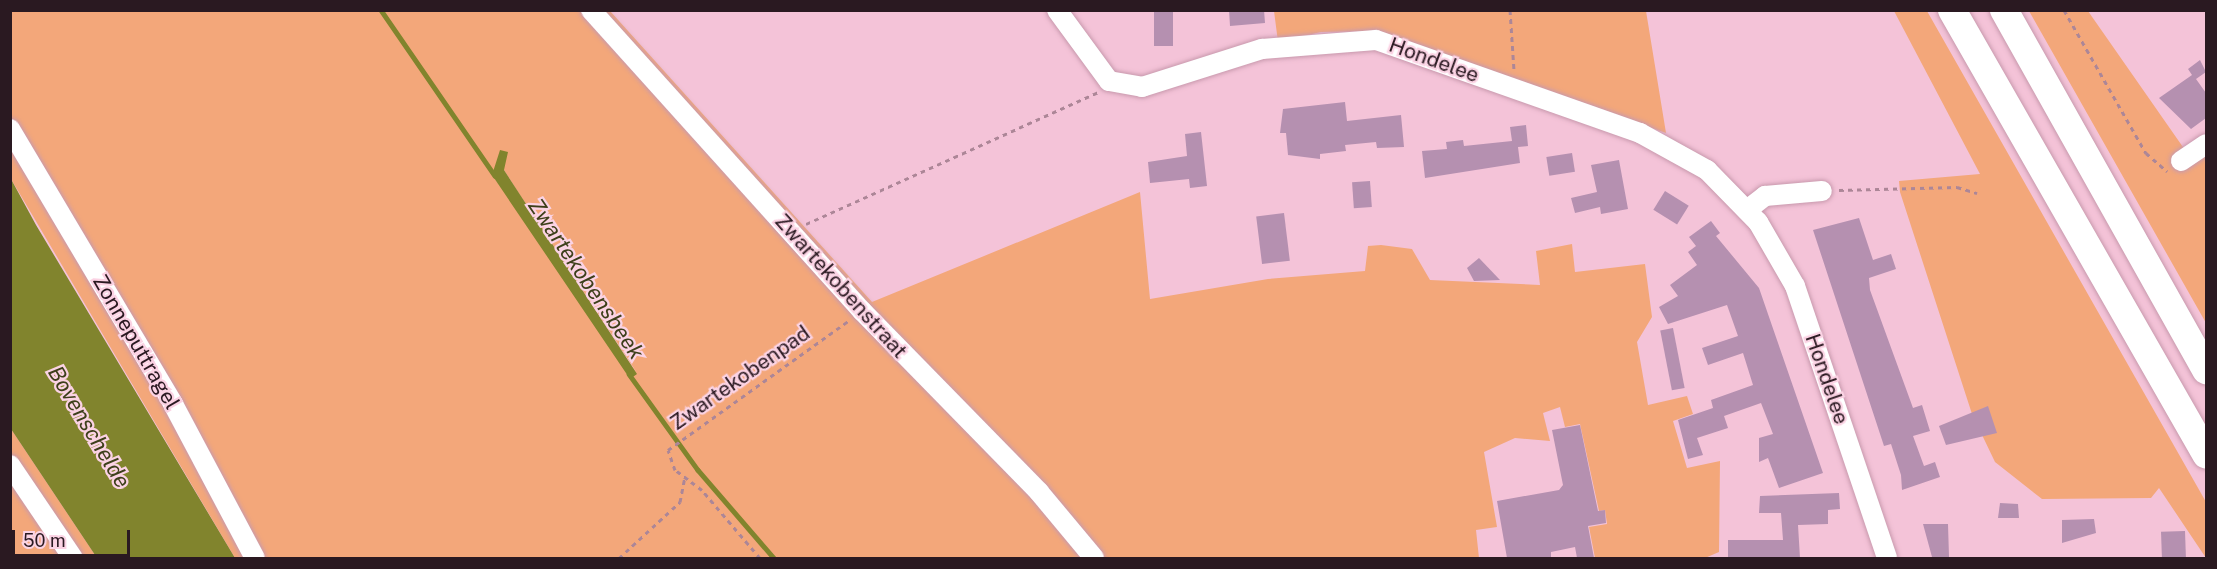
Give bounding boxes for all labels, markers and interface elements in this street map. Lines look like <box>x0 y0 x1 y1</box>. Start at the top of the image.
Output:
street label: Hondelee <box>1386 32 1482 88</box>
water label: Zwartekobensbeek <box>522 194 650 364</box>
street label: Zwartekobenstraat <box>770 209 912 363</box>
street label: Zonneputtragel <box>87 270 185 414</box>
street label: Zwartekobenpad <box>665 320 815 436</box>
street label: Hondelee <box>1800 330 1854 428</box>
water label: Bovenschelde <box>42 361 136 493</box>
scale bar <box>15 518 134 556</box>
text: 50 m <box>23 530 66 551</box>

